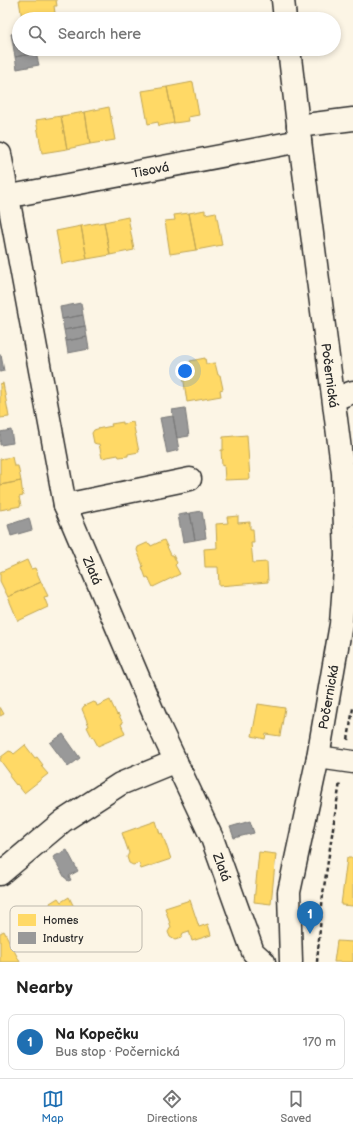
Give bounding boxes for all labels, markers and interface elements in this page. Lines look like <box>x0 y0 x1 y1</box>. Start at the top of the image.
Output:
search box <box>12 12 341 56</box>
icon: search <box>26 23 48 45</box>
text: Search here <box>58 25 141 44</box>
street label: Tisová <box>131 159 170 182</box>
street label: Počernická <box>317 342 341 409</box>
your location <box>175 361 195 381</box>
street label: Zlatá <box>78 553 105 587</box>
street label: Počernická <box>315 664 343 731</box>
street label: Zlatá <box>209 850 234 884</box>
pin: 1 <box>297 901 323 934</box>
legend <box>10 906 142 952</box>
text: Homes <box>43 914 79 927</box>
text: Industry <box>43 932 83 945</box>
text: Nearby <box>16 978 73 998</box>
text: Na Kopečku <box>55 1025 139 1044</box>
text: 1 <box>27 1034 33 1050</box>
text: 170 m <box>303 1034 336 1050</box>
text: Bus stop · Počernická <box>55 1044 180 1060</box>
tab: Map <box>42 1088 64 1125</box>
tab: Directions <box>147 1088 197 1125</box>
tab: Saved <box>281 1088 311 1125</box>

